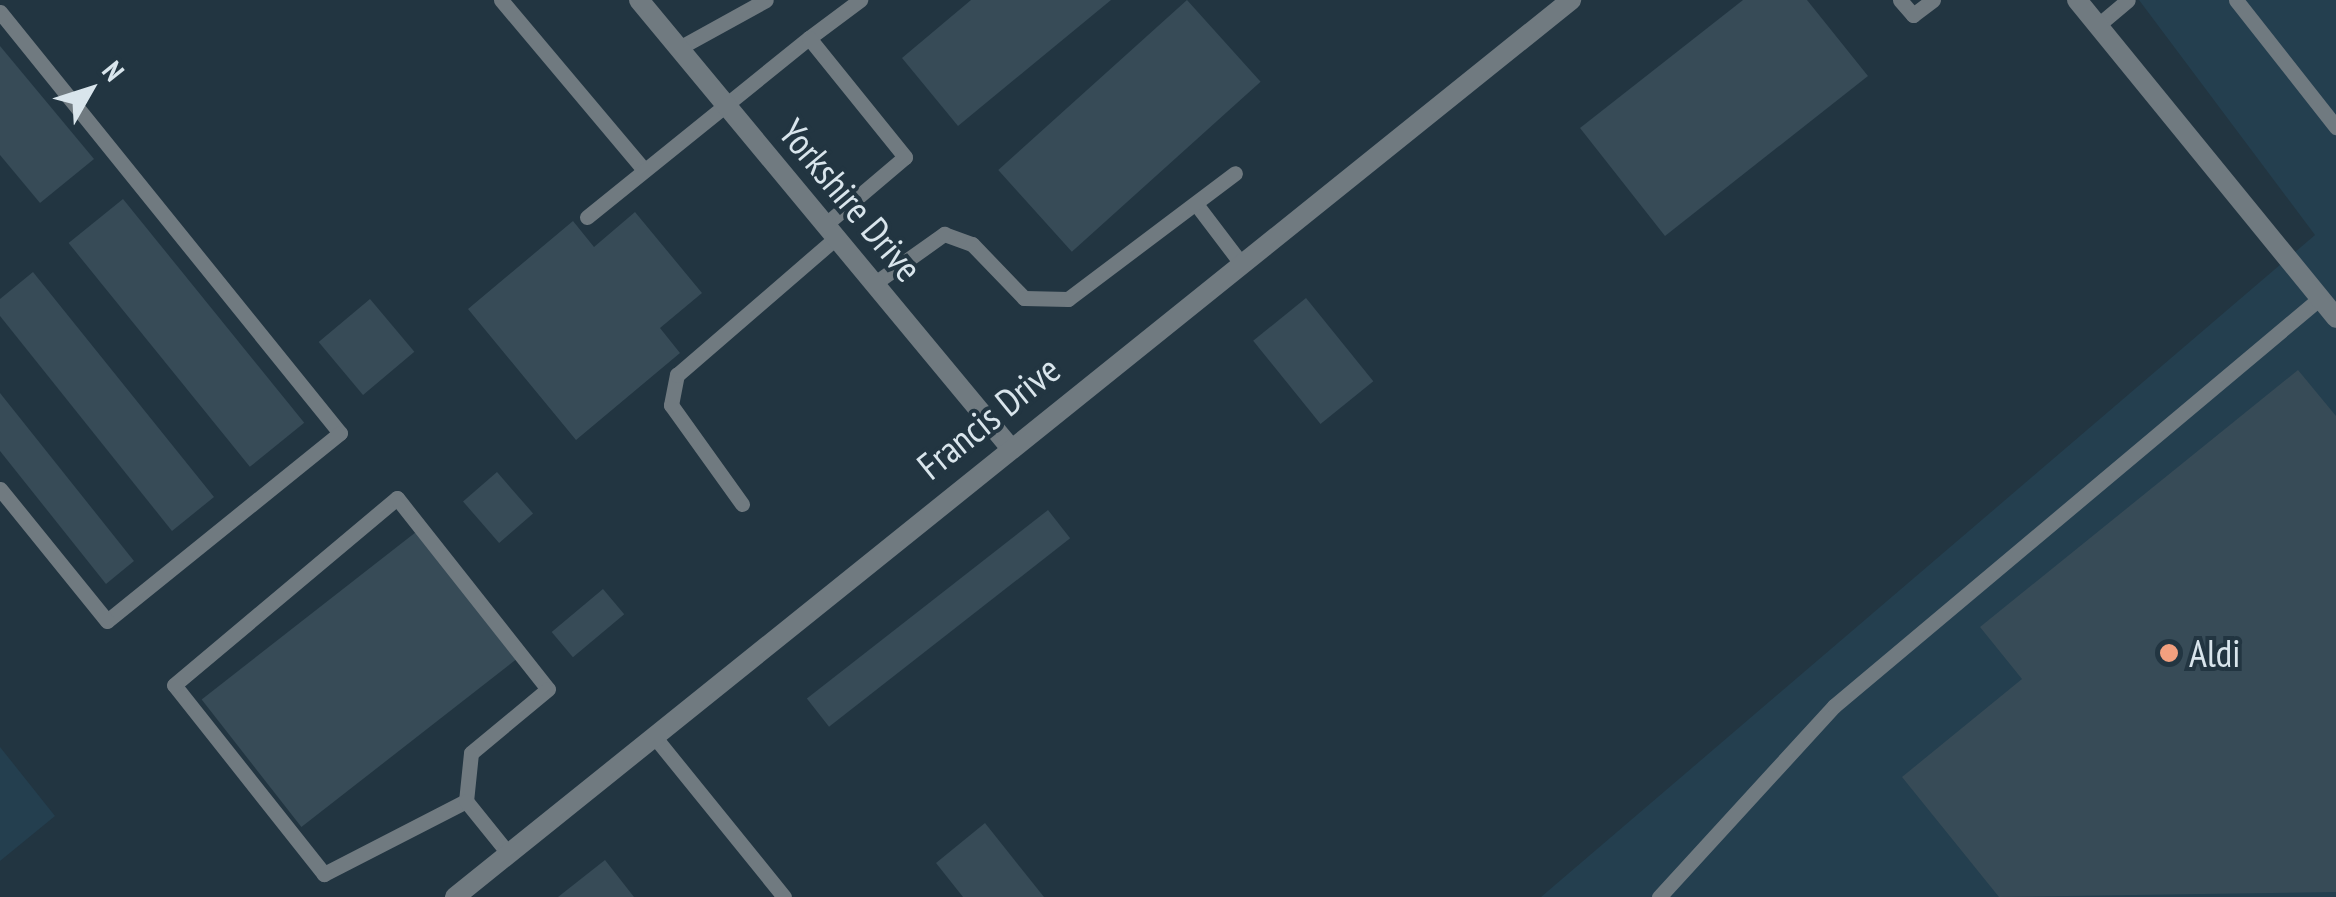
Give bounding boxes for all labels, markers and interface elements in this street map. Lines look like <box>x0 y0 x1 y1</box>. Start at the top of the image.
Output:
north arrow <box>40 40 140 140</box>
text: N <box>95 53 133 88</box>
street label: Yorkshire Drive <box>770 110 932 290</box>
street label: Francis Drive <box>908 346 1068 488</box>
place label: Aldi <box>2189 630 2241 676</box>
marker: Aldi <box>2158 642 2180 664</box>

